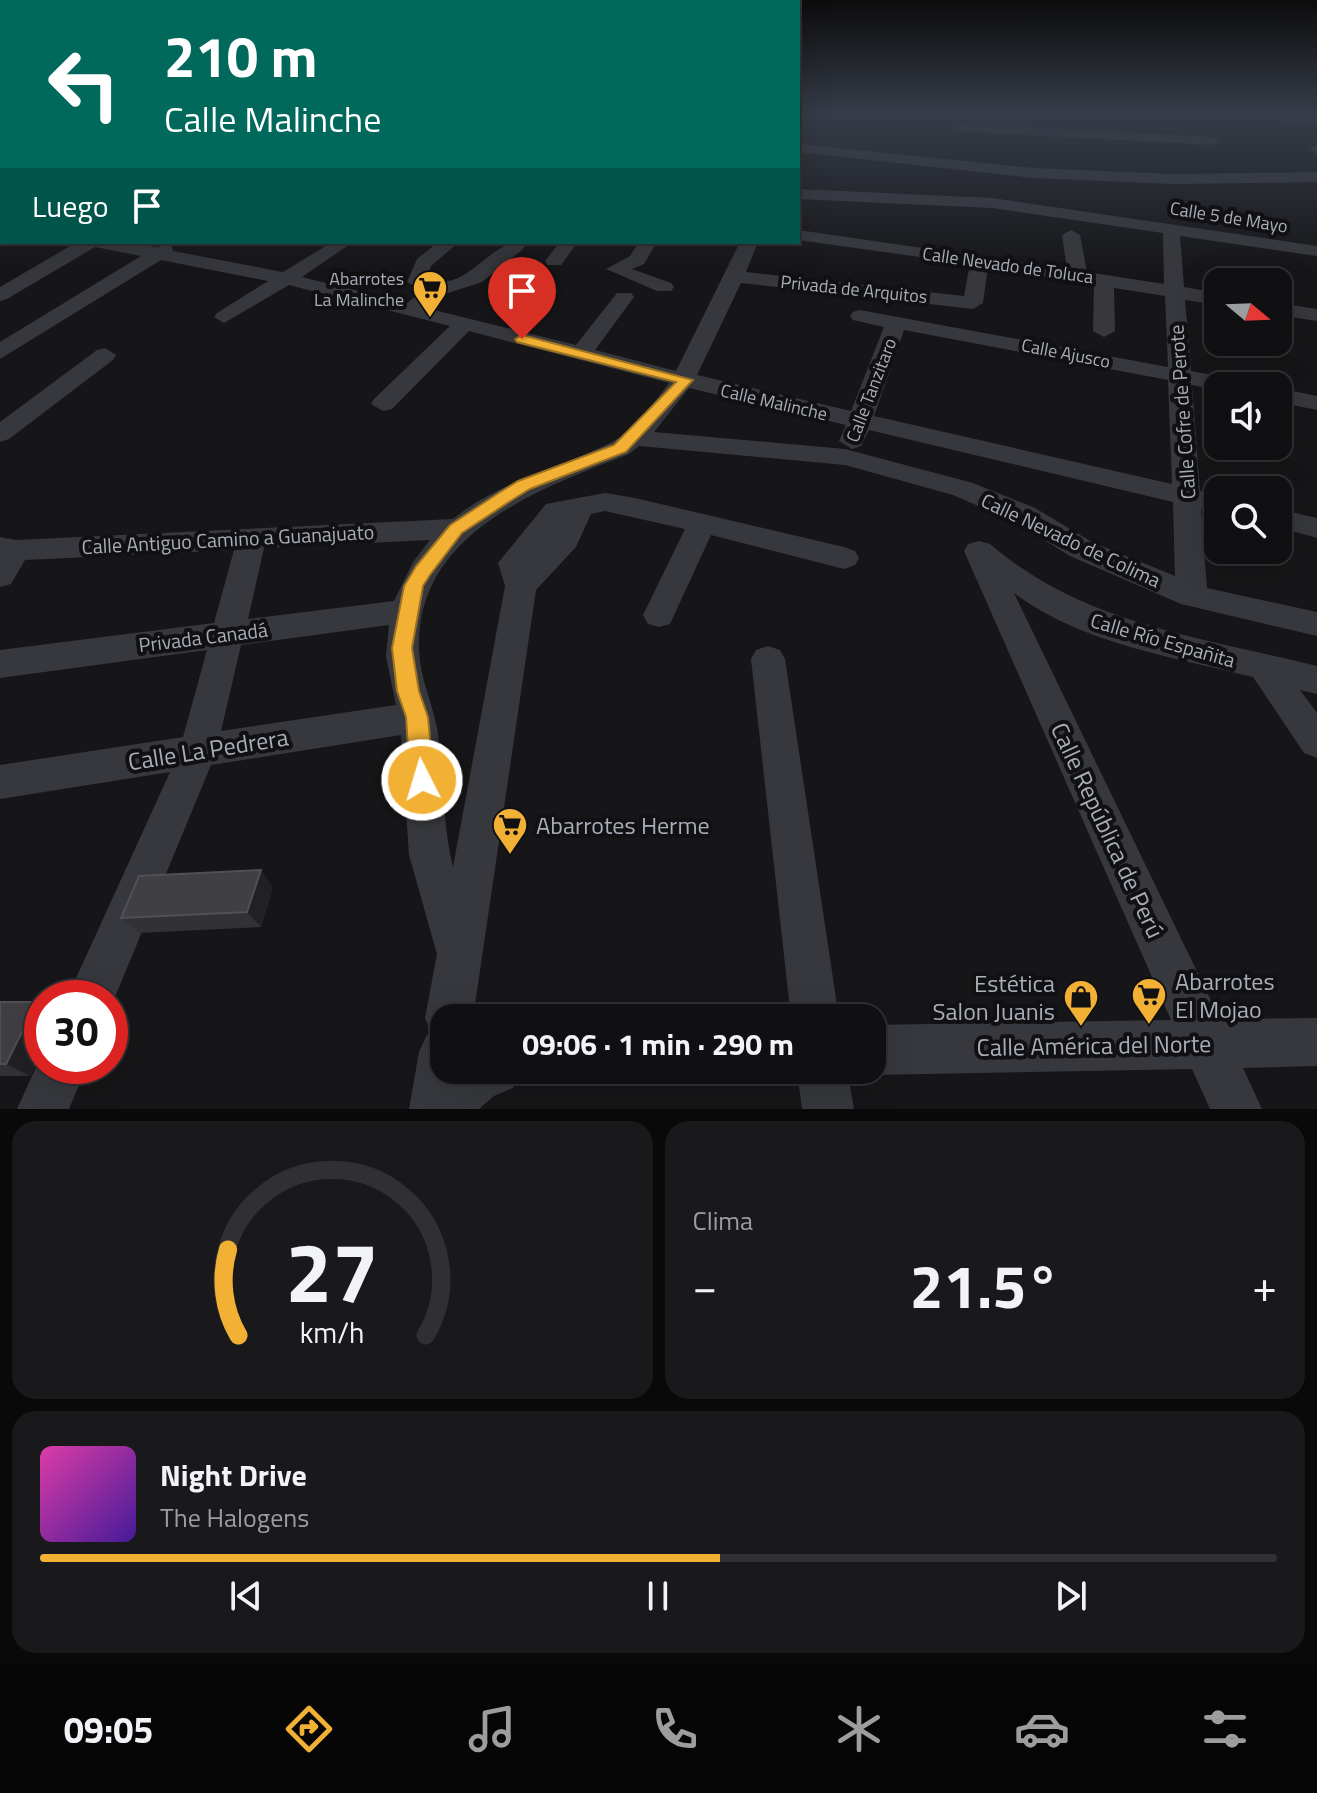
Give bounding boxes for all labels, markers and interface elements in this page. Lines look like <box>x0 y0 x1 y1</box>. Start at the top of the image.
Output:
text: 210 m <box>164 14 317 99</box>
icon: left <box>32 32 136 136</box>
text: Calle Malinche <box>164 91 381 146</box>
text: Luego <box>32 183 109 229</box>
icon: arrive <box>125 184 169 228</box>
street label: Calle 5 de Mayo <box>1168 194 1290 240</box>
street label: Calle Nevado de Toluca <box>921 240 1095 290</box>
pin <box>488 257 556 339</box>
place label: Abarrotes La Malinche <box>314 265 404 313</box>
street label: Privada de Arquitos <box>779 268 929 310</box>
north arrow <box>1204 268 1292 356</box>
map controls <box>1204 268 1292 564</box>
supermarket icon: Abarrotes La Malinche <box>411 269 449 319</box>
icon: arrive <box>500 269 544 313</box>
street label: Calle Cofre de Perote <box>1160 324 1204 500</box>
street label: Calle Ajusco <box>1019 331 1113 375</box>
street label: Calle Tanzitaro <box>839 334 903 446</box>
button: sound <box>1204 372 1292 460</box>
street label: Calle Malinche <box>718 377 830 427</box>
button: search <box>1204 476 1292 564</box>
street label: Calle Nevado de Colima <box>976 485 1166 595</box>
street label: Calle Antiguo Camino a Guanajuato <box>81 516 375 562</box>
street label: Calle Río Españita <box>1087 605 1239 675</box>
street label: Privada Canadá <box>137 614 269 660</box>
street label: Calle República de Perú <box>1042 716 1174 944</box>
street label: Calle La Pedrera <box>125 719 291 779</box>
position arrow <box>380 738 464 822</box>
supermarket icon: Abarrotes Herme <box>491 806 529 856</box>
place label: Abarrotes Herme <box>536 807 710 843</box>
place label: Abarrotes El Mojao <box>1175 963 1275 1027</box>
place label: Estética Salon Juanis <box>933 965 1055 1029</box>
supermarket icon: Abarrotes El Mojao <box>1130 976 1168 1026</box>
shop icon: Estética Salon Juanis <box>1062 978 1100 1028</box>
speed limit sign: 30 <box>24 980 128 1084</box>
text: 09:06 · 1 min · 290 m <box>522 1021 794 1067</box>
street label: Calle América del Norte <box>976 1025 1212 1065</box>
text: Clima <box>693 1201 753 1240</box>
text: 27 <box>286 1208 379 1334</box>
text: 21.5° <box>910 1240 1060 1331</box>
text: − <box>693 1252 717 1319</box>
text: + <box>1252 1252 1277 1319</box>
text: km/h <box>300 1311 365 1354</box>
text: Night Drive <box>160 1452 307 1498</box>
text: The Halogens <box>160 1498 309 1537</box>
icon: previous <box>224 1574 268 1618</box>
icon: pause <box>636 1574 680 1618</box>
icon: next <box>1049 1574 1093 1618</box>
icon: directions <box>281 1701 337 1757</box>
icon: music <box>464 1701 520 1757</box>
icon: phone <box>647 1701 703 1757</box>
icon: climate <box>831 1701 887 1757</box>
icon: car <box>1014 1701 1070 1757</box>
icon: filters <box>1197 1701 1253 1757</box>
text: 09:05 <box>64 1702 154 1757</box>

